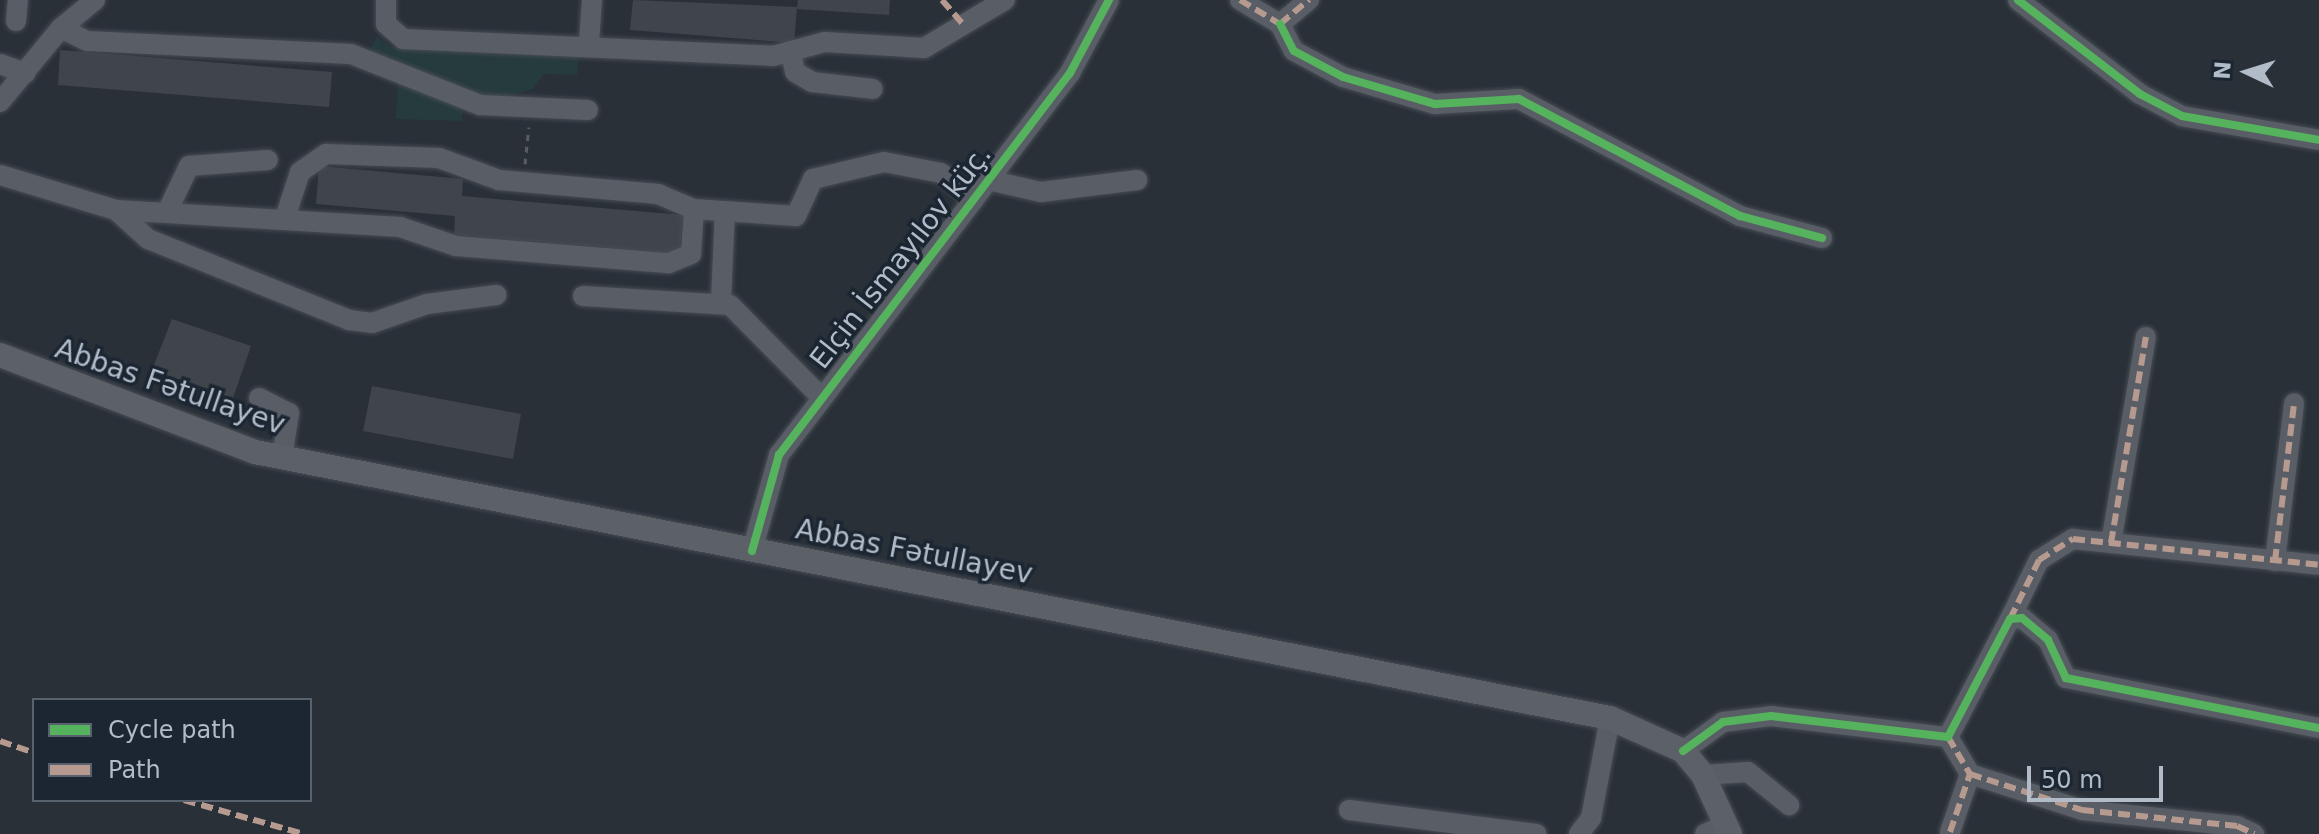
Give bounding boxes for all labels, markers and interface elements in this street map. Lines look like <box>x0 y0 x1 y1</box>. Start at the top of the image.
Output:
north arrow <box>2207 32 2287 112</box>
text: N <box>2209 60 2236 80</box>
street label: Elçin İsmayılov küç. <box>803 138 999 376</box>
street label: Abbas Fətullayev <box>51 332 289 442</box>
street label: Abbas Fətullayev <box>793 513 1035 591</box>
legend <box>32 698 312 802</box>
text: Cycle path <box>108 716 236 744</box>
scale bar <box>2031 750 2167 800</box>
text: Path <box>108 756 161 784</box>
text: 50 m <box>2041 766 2103 794</box>

